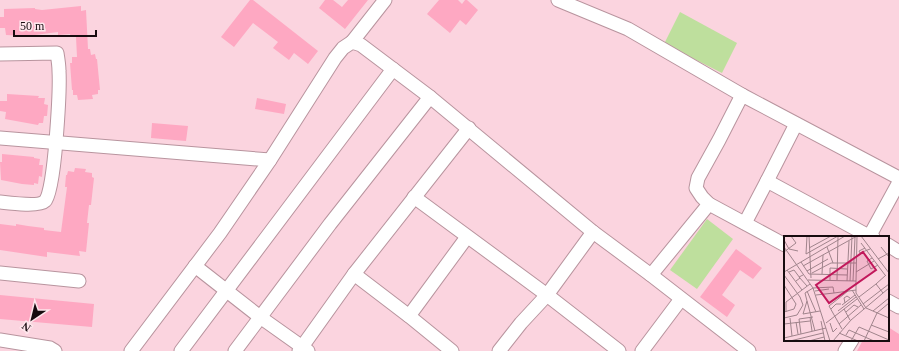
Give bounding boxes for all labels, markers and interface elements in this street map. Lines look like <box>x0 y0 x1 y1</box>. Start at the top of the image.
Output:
scale bar <box>14 12 96 38</box>
text: 50 m <box>20 19 45 33</box>
inset map <box>784 236 889 341</box>
north arrow <box>12 299 52 339</box>
text: N <box>20 320 33 334</box>

